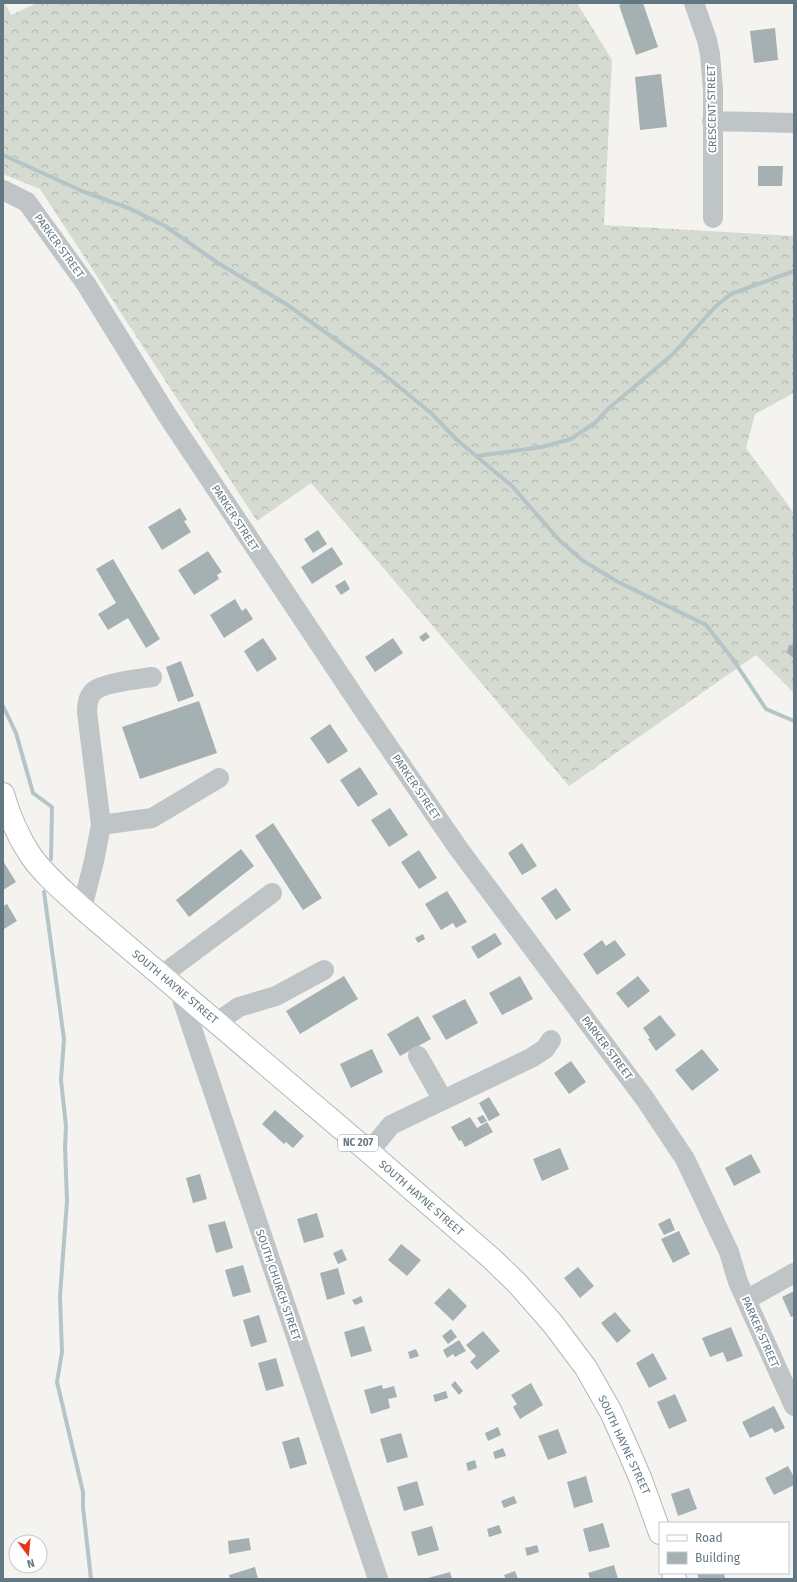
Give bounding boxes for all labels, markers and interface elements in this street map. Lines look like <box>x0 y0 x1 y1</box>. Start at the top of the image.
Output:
street label: CRESCENT STREET <box>705 64 719 153</box>
street label: PARKER STREET <box>31 211 87 281</box>
street label: PARKER STREET <box>209 483 261 554</box>
street label: PARKER STREET <box>389 752 443 822</box>
street label: SOUTH HAYNE STREET <box>129 947 221 1027</box>
street label: PARKER STREET <box>579 1014 635 1083</box>
road number: NC 207 <box>338 1135 378 1151</box>
street label: SOUTH HAYNE STREET <box>376 1158 466 1239</box>
street label: SOUTH CHURCH STREET <box>253 1228 303 1343</box>
street label: PARKER STREET <box>739 1295 782 1370</box>
street label: SOUTH HAYNE STREET <box>595 1393 653 1497</box>
legend <box>659 1522 789 1574</box>
text: Road <box>695 1531 723 1545</box>
north arrow <box>8 1534 48 1574</box>
text: Building <box>695 1551 741 1565</box>
text: N <box>25 1556 36 1570</box>

